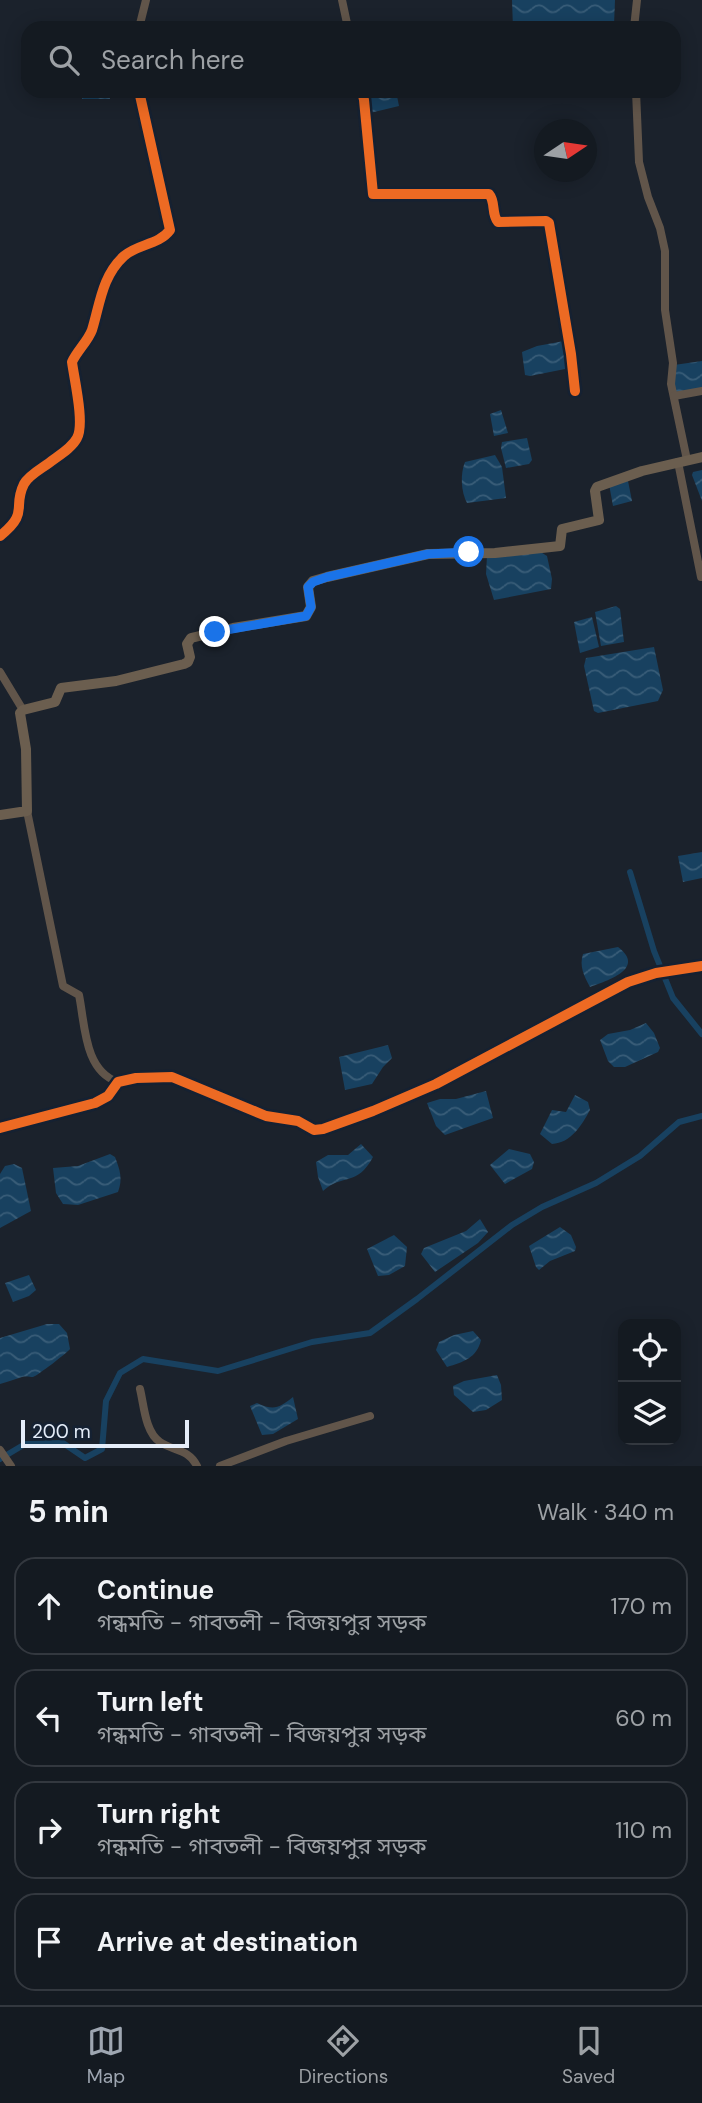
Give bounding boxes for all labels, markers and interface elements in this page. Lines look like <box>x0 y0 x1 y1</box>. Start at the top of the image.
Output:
search box <box>21 21 681 98</box>
icon: search <box>45 41 83 79</box>
text: Search here <box>101 43 244 77</box>
north arrow <box>534 119 597 182</box>
route start <box>453 536 484 567</box>
route end <box>199 616 230 647</box>
map controls <box>618 1319 681 1445</box>
button: locate <box>618 1319 681 1382</box>
button: layers <box>618 1382 681 1445</box>
scale bar <box>21 1417 189 1449</box>
text: 200 m <box>32 1419 91 1444</box>
text: 5 min <box>28 1492 109 1531</box>
text: Walk · 340 m <box>537 1497 674 1527</box>
text: Continue <box>97 1573 214 1607</box>
icon: ahead <box>30 1587 68 1625</box>
text: 170 m <box>611 1591 672 1621</box>
text: গন্ধমতি - গাবতলী - বিজয়পুর সড়ক <box>97 1607 427 1637</box>
text: Turn left <box>97 1685 204 1719</box>
icon: left <box>30 1699 68 1737</box>
text: 60 m <box>615 1703 672 1733</box>
text: গন্ধমতি - গাবতলী - বিজয়পুর সড়ক <box>97 1719 427 1749</box>
text: Turn right <box>97 1797 221 1831</box>
icon: right <box>30 1811 68 1849</box>
text: 110 m <box>615 1815 672 1845</box>
text: গন্ধমতি - গাবতলী - বিজয়পুর সড়ক <box>97 1831 427 1861</box>
icon: arrive <box>30 1923 68 1961</box>
text: Arrive at destination <box>97 1925 358 1959</box>
tab: Map <box>87 2022 125 2089</box>
tab: Directions <box>299 2022 388 2089</box>
tab: Saved <box>562 2022 615 2089</box>

